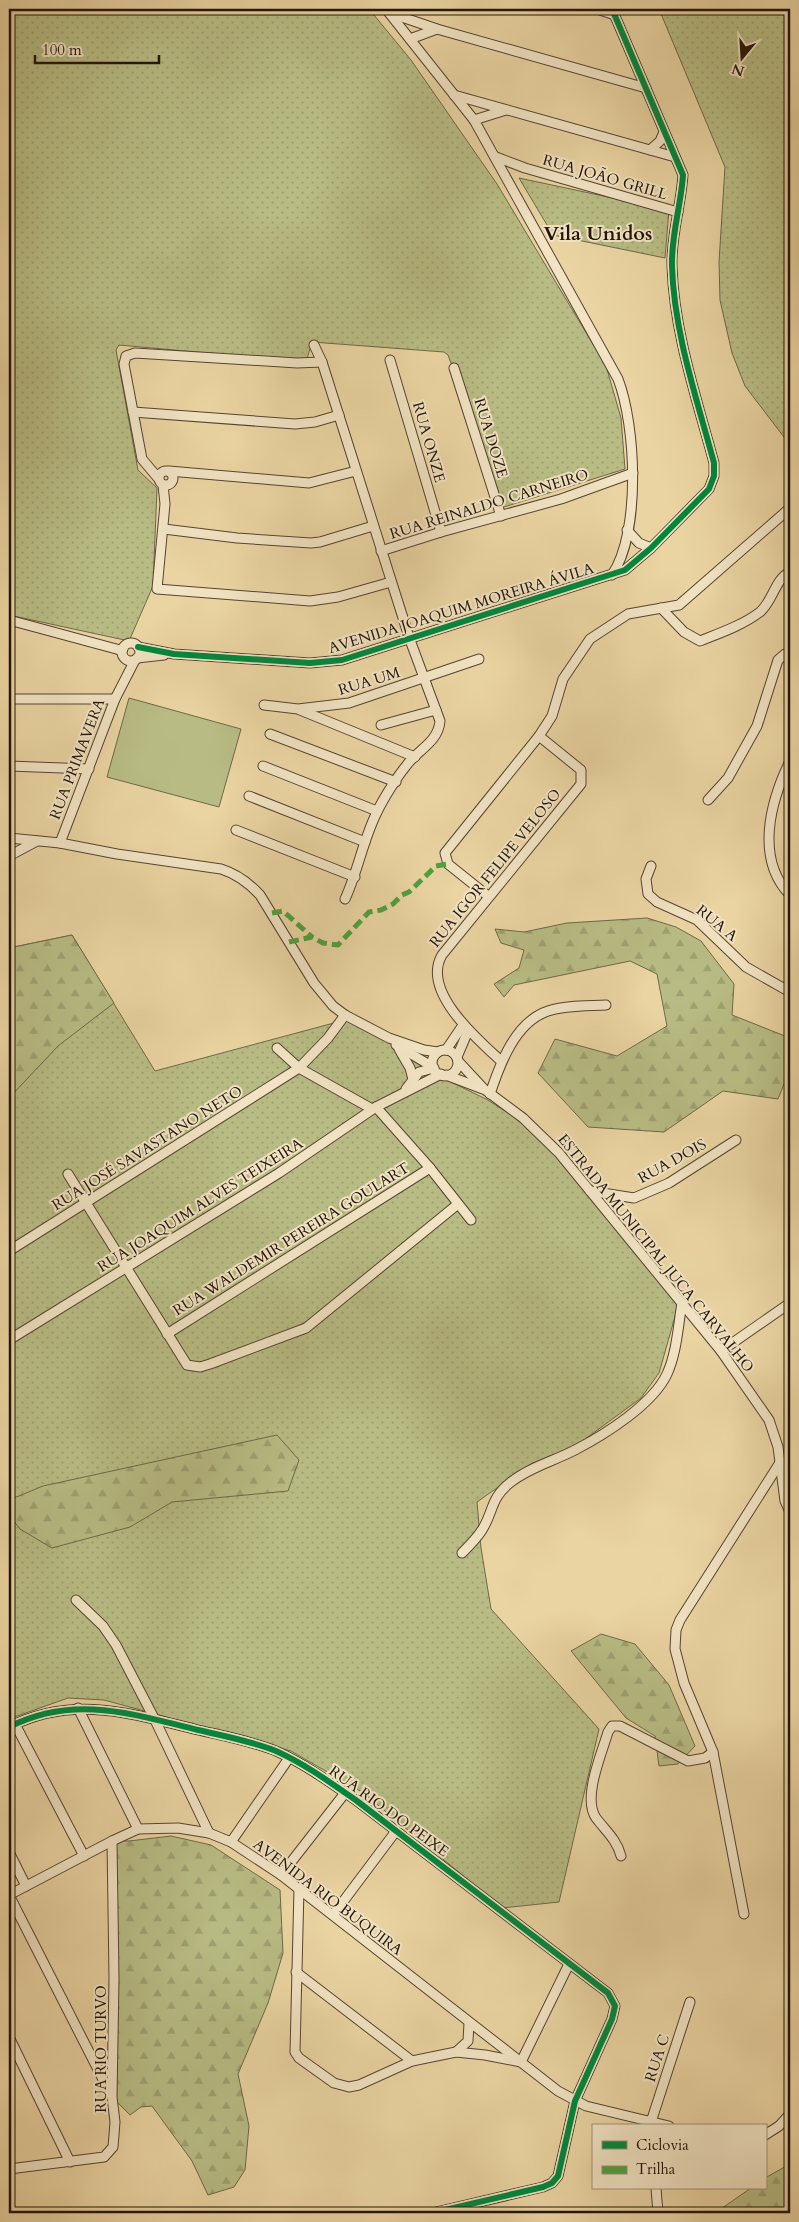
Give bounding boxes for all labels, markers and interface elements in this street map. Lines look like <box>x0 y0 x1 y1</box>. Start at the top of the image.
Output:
scale bar <box>35 32 159 64</box>
north arrow <box>716 32 766 82</box>
text: 100 m <box>42 40 82 60</box>
text: N <box>729 59 747 81</box>
street label: RUA JOÃO GRILL <box>540 150 670 205</box>
district label: Vila Unidos <box>544 220 652 247</box>
street label: RUA DOZE <box>469 396 513 480</box>
street label: RUA ONZE <box>408 399 450 485</box>
street label: RUA REINALDO CARNEIRO <box>387 464 591 544</box>
street label: AVENIDA JOAQUIM MOREIRA ÁVILA <box>326 558 596 658</box>
street label: RUA UM <box>336 662 402 700</box>
street label: RUA PRIMAVERA <box>45 695 109 822</box>
street label: RUA IGOR FELIPE VELOSO <box>425 784 565 951</box>
street label: RUA A <box>692 900 742 946</box>
street label: RUA JOSÉ SAVASTANO NETO <box>48 1081 246 1215</box>
street label: ESTRADA MUNICIPAL JUCA CARVALHO <box>553 1130 759 1376</box>
street label: RUA JOAQUIM ALVES TEIXEIRA <box>93 1133 307 1277</box>
street label: RUA DOIS <box>634 1134 710 1188</box>
street label: RUA WALDEMIR PEREIRA GOULART <box>169 1158 413 1320</box>
street label: RUA RIO DO PEIXE <box>325 1761 453 1861</box>
street label: AVENIDA RIO BUQUIRA <box>249 1834 407 1960</box>
street label: RUA RIO TURVO <box>91 1985 111 2113</box>
street label: RUA C <box>640 2032 674 2084</box>
legend <box>592 2124 766 2190</box>
text: Ciclovia <box>636 2135 689 2155</box>
text: Trilha <box>636 2159 676 2179</box>

